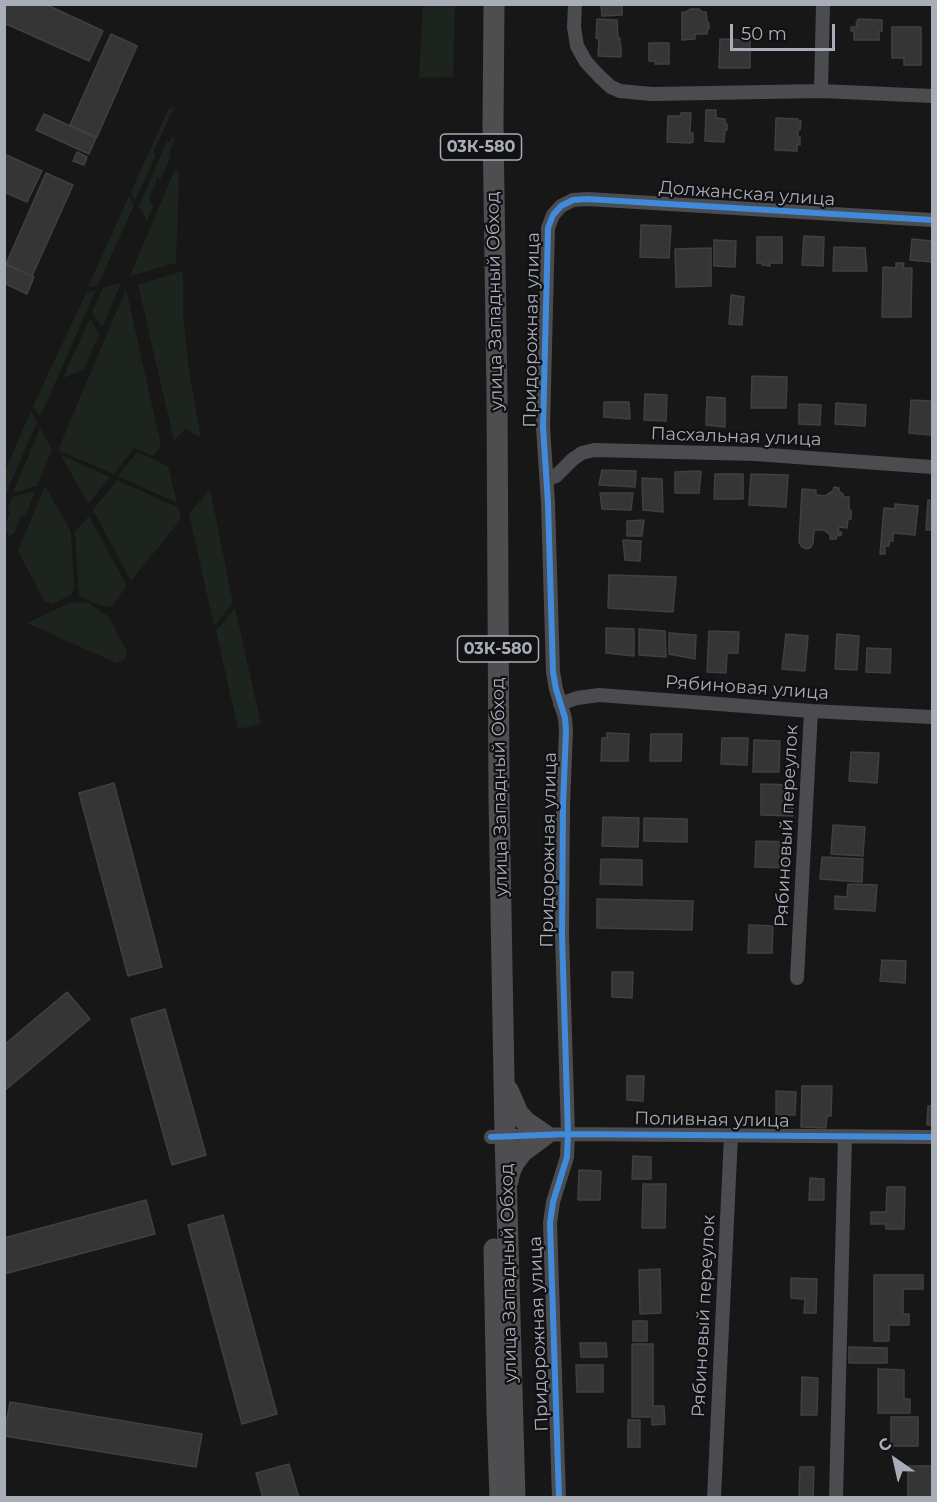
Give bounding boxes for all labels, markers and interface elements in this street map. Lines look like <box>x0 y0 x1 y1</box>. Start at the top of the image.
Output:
scale bar <box>733 12 838 50</box>
text: 50 m <box>741 23 787 45</box>
road number: 03К-580 <box>440 134 522 160</box>
street label: Должанская улица <box>658 177 836 211</box>
street label: улица Западный Обход <box>482 191 508 411</box>
street label: Придорожная улица <box>519 232 545 428</box>
street label: Пасхальная улица <box>650 423 822 451</box>
road number: 03К-580 <box>458 636 538 662</box>
street label: Рябиновая улица <box>664 672 830 704</box>
street label: улица Западный Обход <box>487 677 513 897</box>
street label: Рябиновый переулок <box>771 724 803 928</box>
street label: Придорожная улица <box>536 752 562 948</box>
street label: Поливная улица <box>634 1108 790 1132</box>
street label: улица Западный Обход <box>496 1163 522 1383</box>
street label: Рябиновый переулок <box>688 1214 720 1418</box>
street label: Придорожная улица <box>525 1236 553 1432</box>
north arrow <box>865 1430 925 1490</box>
text: С <box>875 1434 895 1456</box>

